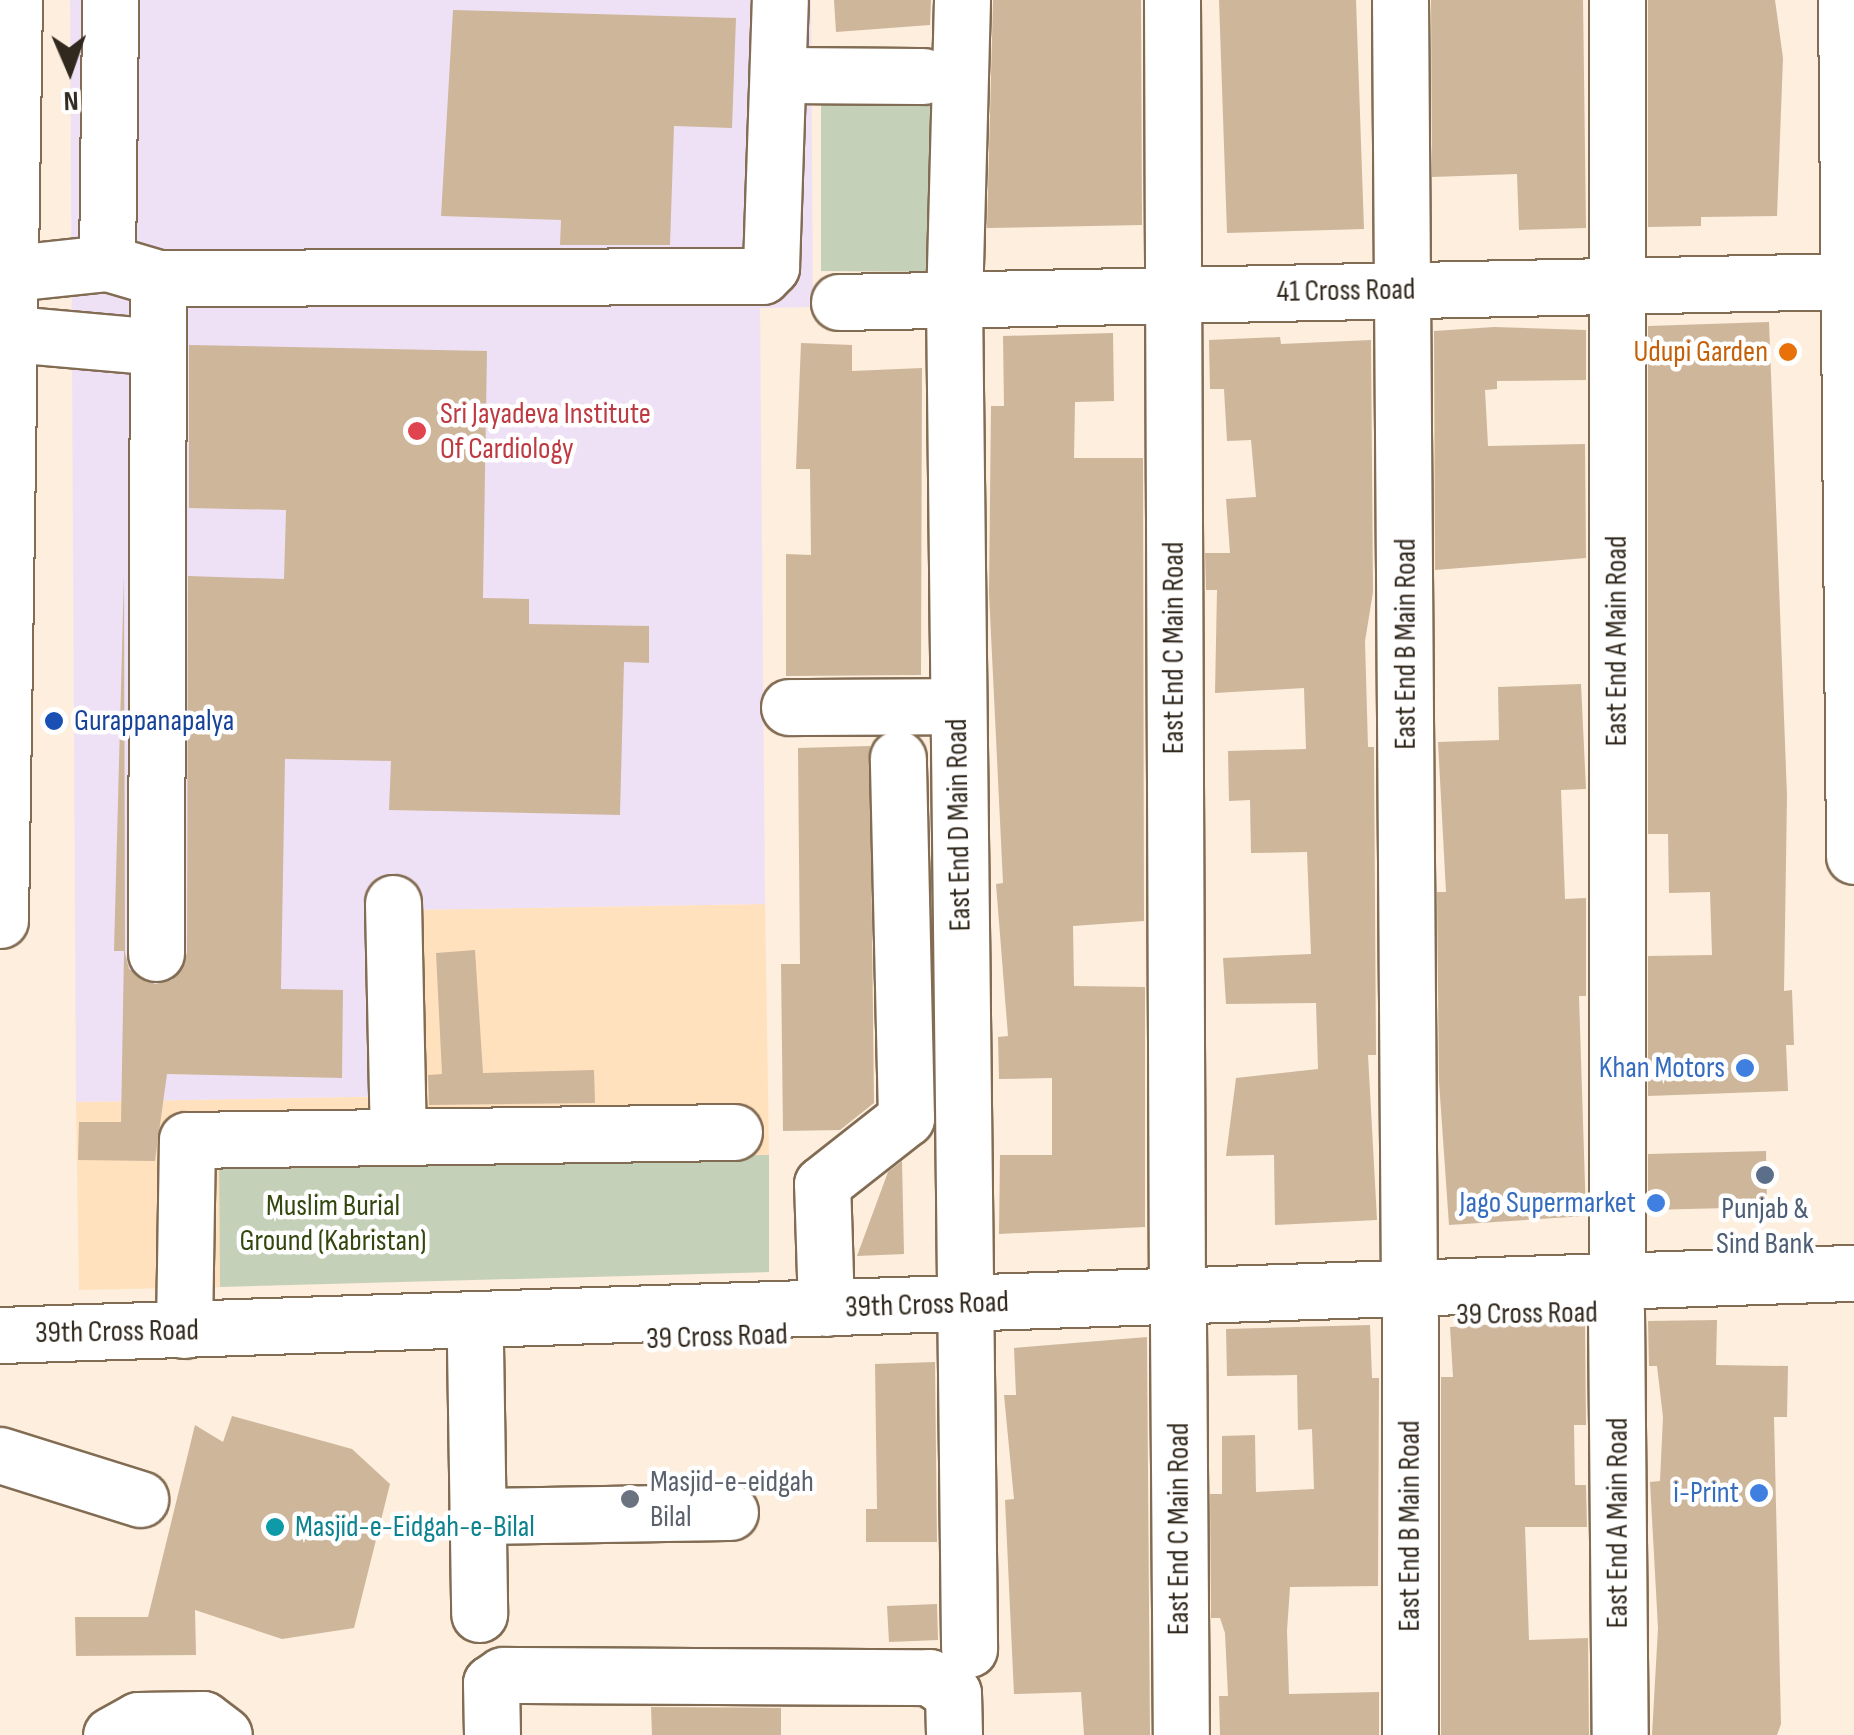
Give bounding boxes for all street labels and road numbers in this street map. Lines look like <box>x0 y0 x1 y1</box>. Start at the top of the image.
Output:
street label: 41 Cross Road <box>1276 272 1416 310</box>
street label: East End A Main Road <box>1599 536 1635 746</box>
street label: East End B Main Road <box>1388 538 1424 750</box>
street label: East End C Main Road <box>1156 542 1192 754</box>
street label: East End D Main Road <box>939 718 979 932</box>
street label: 39th Cross Road <box>845 1284 1009 1326</box>
street label: 39 Cross Road <box>1456 1295 1598 1333</box>
street label: 39th Cross Road <box>35 1313 199 1351</box>
street label: 39 Cross Road <box>646 1317 788 1357</box>
street label: East End A Main Road <box>1600 1418 1636 1628</box>
street label: East End B Main Road <box>1392 1420 1428 1632</box>
street label: East End C Main Road <box>1161 1423 1197 1635</box>

